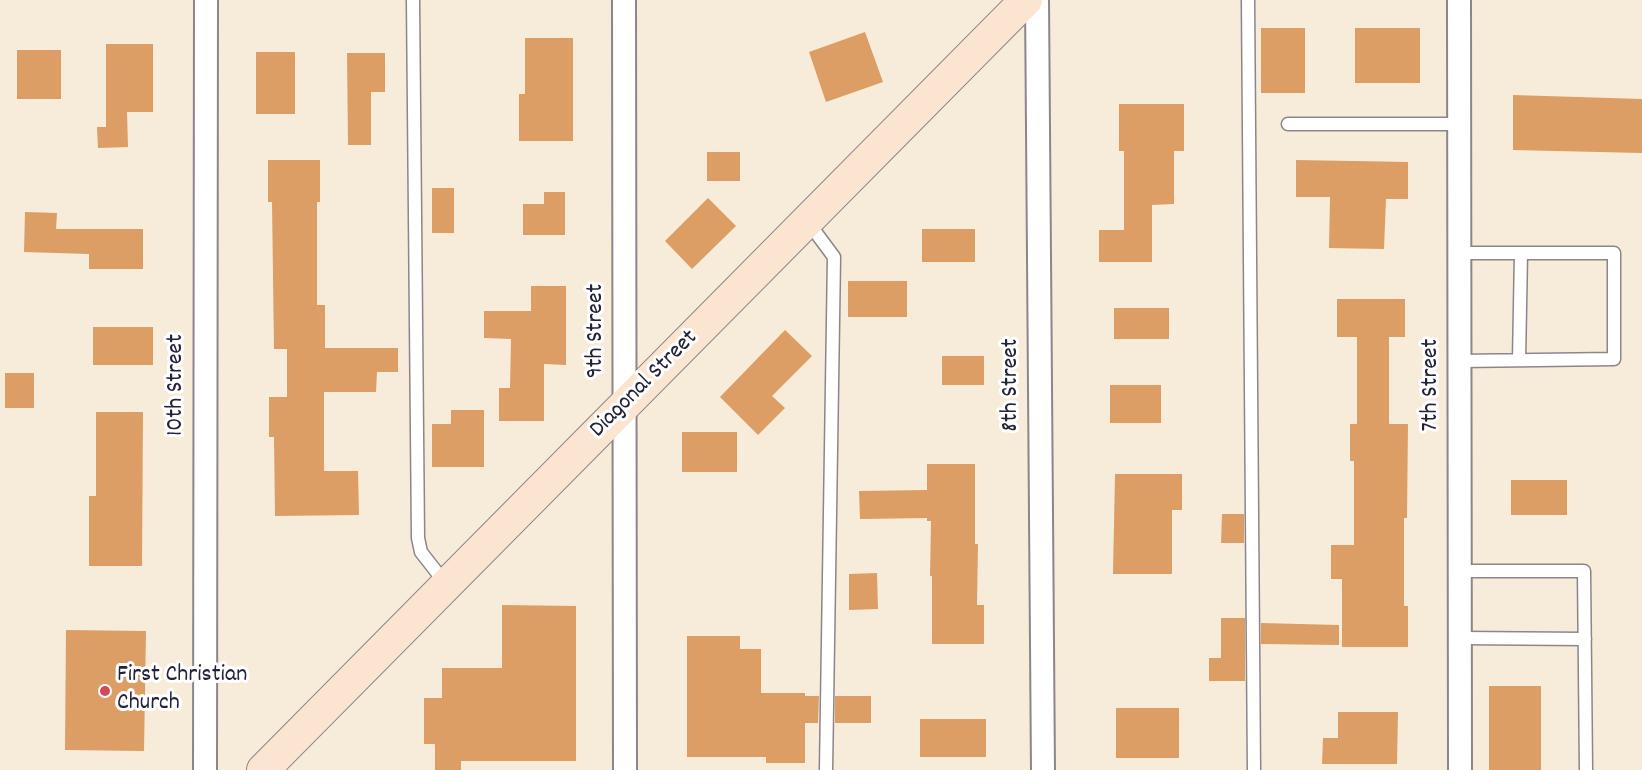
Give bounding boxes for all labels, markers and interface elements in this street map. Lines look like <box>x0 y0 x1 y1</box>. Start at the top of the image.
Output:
street label: 9th Street <box>584 284 612 378</box>
street label: Diagonal Street <box>585 325 705 445</box>
street label: 10th Street <box>164 334 192 436</box>
street label: 8th Street <box>999 338 1027 432</box>
street label: 7th Street <box>1419 339 1447 431</box>
place label: First Christian Church <box>117 663 247 719</box>
marker: First Christian Church <box>98 684 112 698</box>

